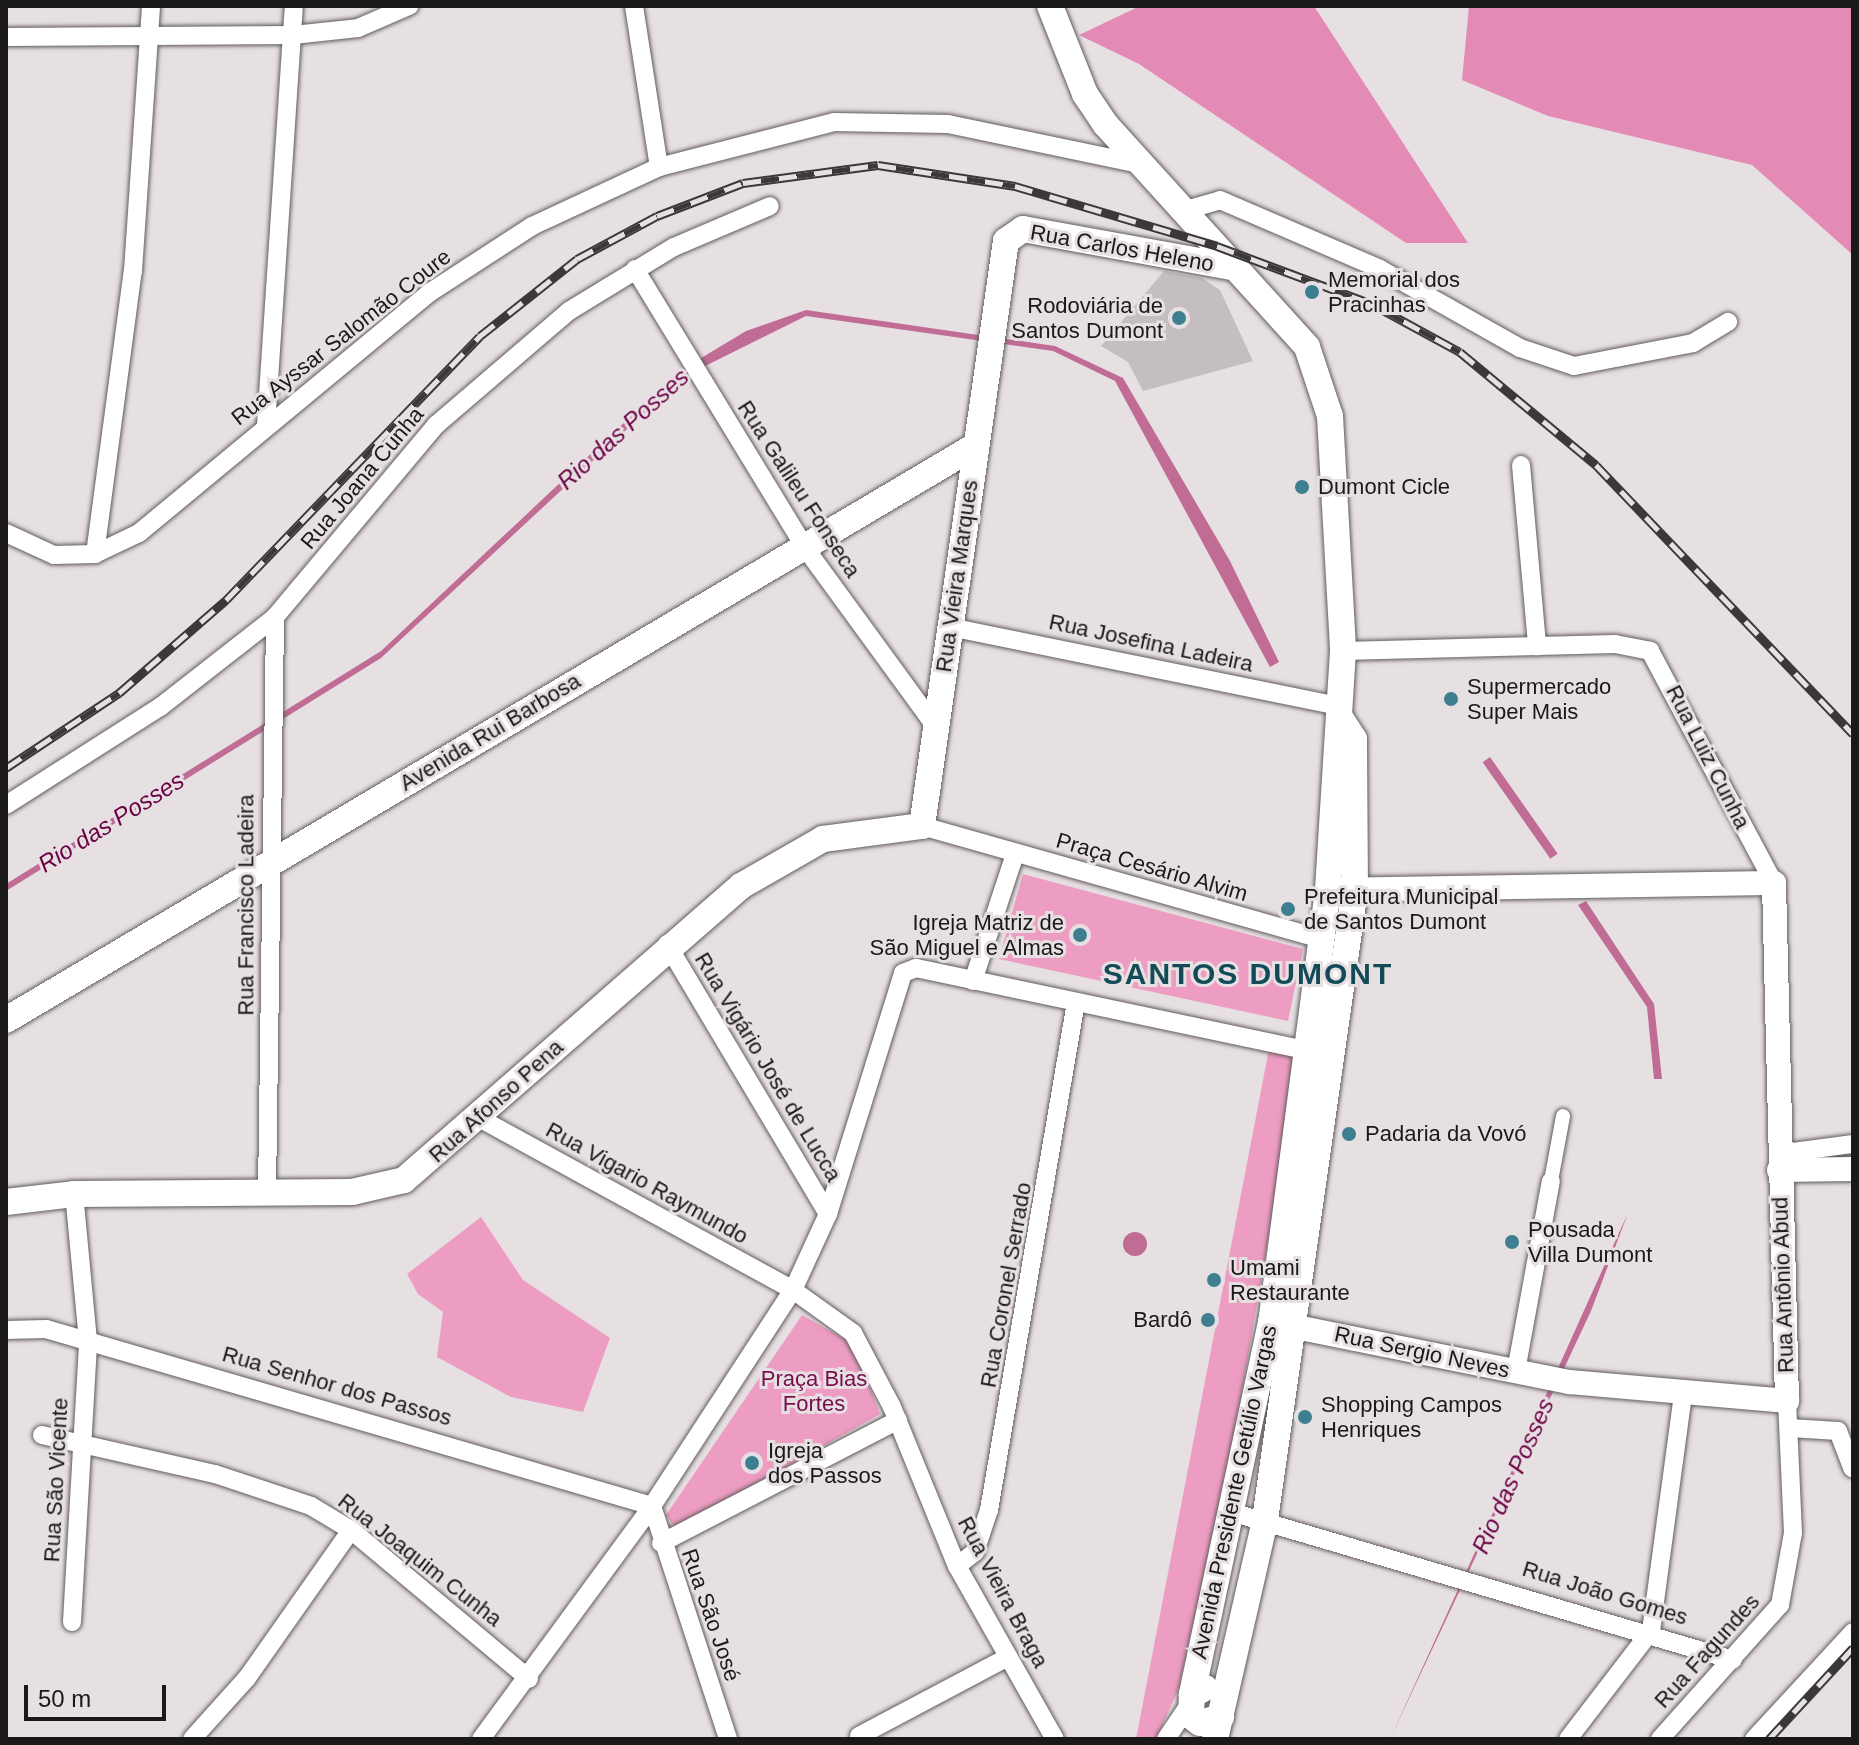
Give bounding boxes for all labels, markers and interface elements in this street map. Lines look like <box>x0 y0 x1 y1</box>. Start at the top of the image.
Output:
street label: Rua Carlos Heleno <box>1028 219 1216 277</box>
street label: Rua Ayssar Salomão Coure <box>226 243 456 431</box>
place label: Memorial dos Pracinhas <box>1328 266 1460 318</box>
marker: Memorial dos Pracinhas <box>1303 283 1321 301</box>
place label: Rodoviária de Santos Dumont <box>1011 292 1163 344</box>
marker: Rodoviária de Santos Dumont <box>1170 309 1188 327</box>
water label: Rio das Posses <box>551 363 695 495</box>
street label: Rua Galileu Fonseca <box>732 396 866 582</box>
street label: Rua Joana Cunha <box>295 402 429 554</box>
place label: Dumont Cicle <box>1318 474 1450 500</box>
street label: Rua Vieira Marques <box>930 478 984 674</box>
marker: Dumont Cicle <box>1293 478 1311 496</box>
street label: Rua Josefina Ladeira <box>1047 608 1255 678</box>
street label: Avenida Rui Barbosa <box>395 668 585 796</box>
place label: Supermercado Super Mais <box>1467 673 1611 724</box>
street label: Rua Luiz Cunha <box>1660 681 1756 833</box>
marker: Supermercado Super Mais <box>1442 690 1460 708</box>
water label: Rio das Posses <box>33 766 189 878</box>
street label: Rua Francisco Ladeira <box>233 794 259 1016</box>
street label: Praça Cesário Alvim <box>1053 827 1251 907</box>
place label: Prefeitura Municipal de Santos Dumont <box>1304 883 1498 934</box>
marker: Prefeitura Municipal de Santos Dumont <box>1279 900 1297 918</box>
place label: Igreja Matriz de São Miguel e Almas <box>868 909 1064 960</box>
marker: Igreja Matriz de São Miguel e Almas <box>1071 926 1089 944</box>
street label: Rua Vigário José de Lucca <box>689 948 847 1186</box>
district label: SANTOS DUMONT <box>1103 956 1393 992</box>
street label: Rua Afonso Pena <box>423 1033 569 1169</box>
street label: Rua Vigario Raymundo <box>541 1116 753 1250</box>
place label: Padaria da Vovó <box>1365 1121 1526 1147</box>
marker: Padaria da Vovó <box>1340 1125 1358 1143</box>
street label: Rua Coronel Serrado <box>975 1180 1037 1390</box>
street label: Rua Antônio Abud <box>1767 1195 1799 1375</box>
place label: Pousada Villa Dumont <box>1528 1216 1652 1268</box>
marker: Pousada Villa Dumont <box>1503 1233 1521 1251</box>
place label: Umami Restaurante <box>1230 1254 1350 1306</box>
marker: Umami Restaurante <box>1205 1271 1223 1289</box>
place label: Bardô <box>1133 1307 1192 1333</box>
marker: Bardô <box>1199 1311 1217 1329</box>
street label: Rua Sergio Neves <box>1332 1321 1512 1383</box>
street label: Avenida Presidente Getúlio Vargas <box>1186 1323 1282 1661</box>
street label: Rua Senhor dos Passos <box>219 1341 455 1431</box>
park label: Praça Bias Fortes <box>761 1365 867 1416</box>
place label: Shopping Campos Henriques <box>1321 1391 1502 1442</box>
water label: Rio das Posses <box>1466 1394 1560 1558</box>
street label: Rua São Vicente <box>39 1397 73 1563</box>
marker: Shopping Campos Henriques <box>1296 1408 1314 1426</box>
place label: Igreja dos Passos <box>768 1437 882 1488</box>
marker: Igreja dos Passos <box>743 1454 761 1472</box>
street label: Rua Joaquim Cunha <box>333 1488 507 1632</box>
street label: Rua Vieira Braga <box>952 1512 1054 1672</box>
street label: Rua São José <box>676 1545 746 1685</box>
street label: Rua João Gomes <box>1519 1555 1691 1631</box>
street label: Rua Fagundes <box>1649 1589 1765 1713</box>
scale bar <box>28 1669 170 1719</box>
text: 50 m <box>38 1685 91 1712</box>

